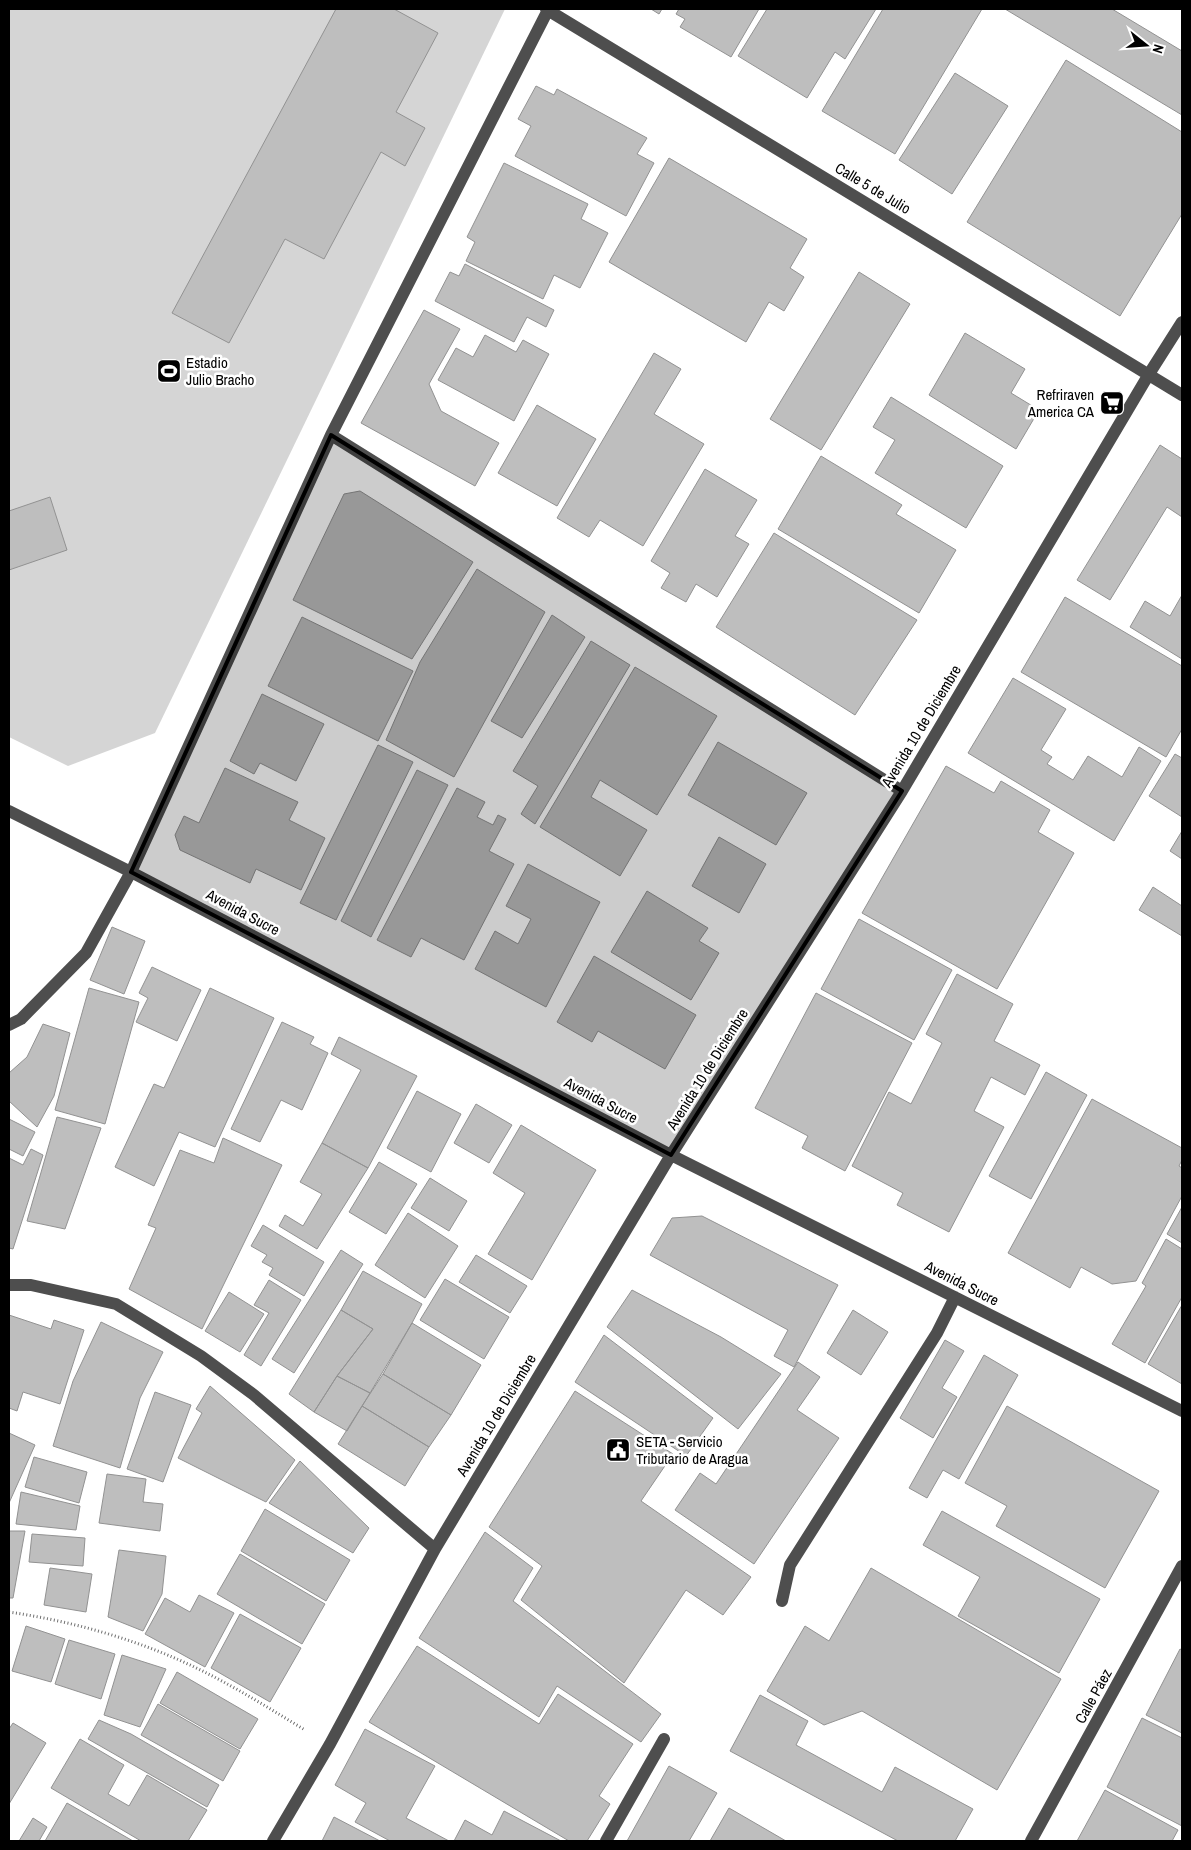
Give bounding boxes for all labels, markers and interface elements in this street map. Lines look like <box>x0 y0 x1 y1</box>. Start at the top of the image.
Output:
north arrow <box>1121 20 1171 70</box>
text: N <box>1149 42 1168 55</box>
street label: Calle 5 de Julio <box>831 157 915 219</box>
place label: Estadio Julio Bracho <box>186 352 255 390</box>
sports icon: Estadio Julio Bracho <box>156 358 182 384</box>
place label: Refriraven America CA <box>1027 384 1095 422</box>
supermarket icon: Refriraven America CA <box>1099 390 1125 416</box>
street label: Avenida 10 de Diciembre <box>876 661 966 792</box>
street label: Avenida Sucre <box>202 883 284 940</box>
street label: Avenida 10 de Diciembre <box>661 1004 753 1134</box>
street label: Avenida Sucre <box>560 1071 642 1128</box>
street label: Avenida Sucre <box>920 1255 1003 1311</box>
street label: Avenida 10 de Diciembre <box>451 1350 541 1481</box>
place label: SETA - Servicio Tributario de Aragua <box>636 1431 749 1469</box>
public building icon: SETA - Servicio Tributario de Aragua <box>605 1437 631 1463</box>
street label: Calle Páez <box>1069 1665 1117 1727</box>

